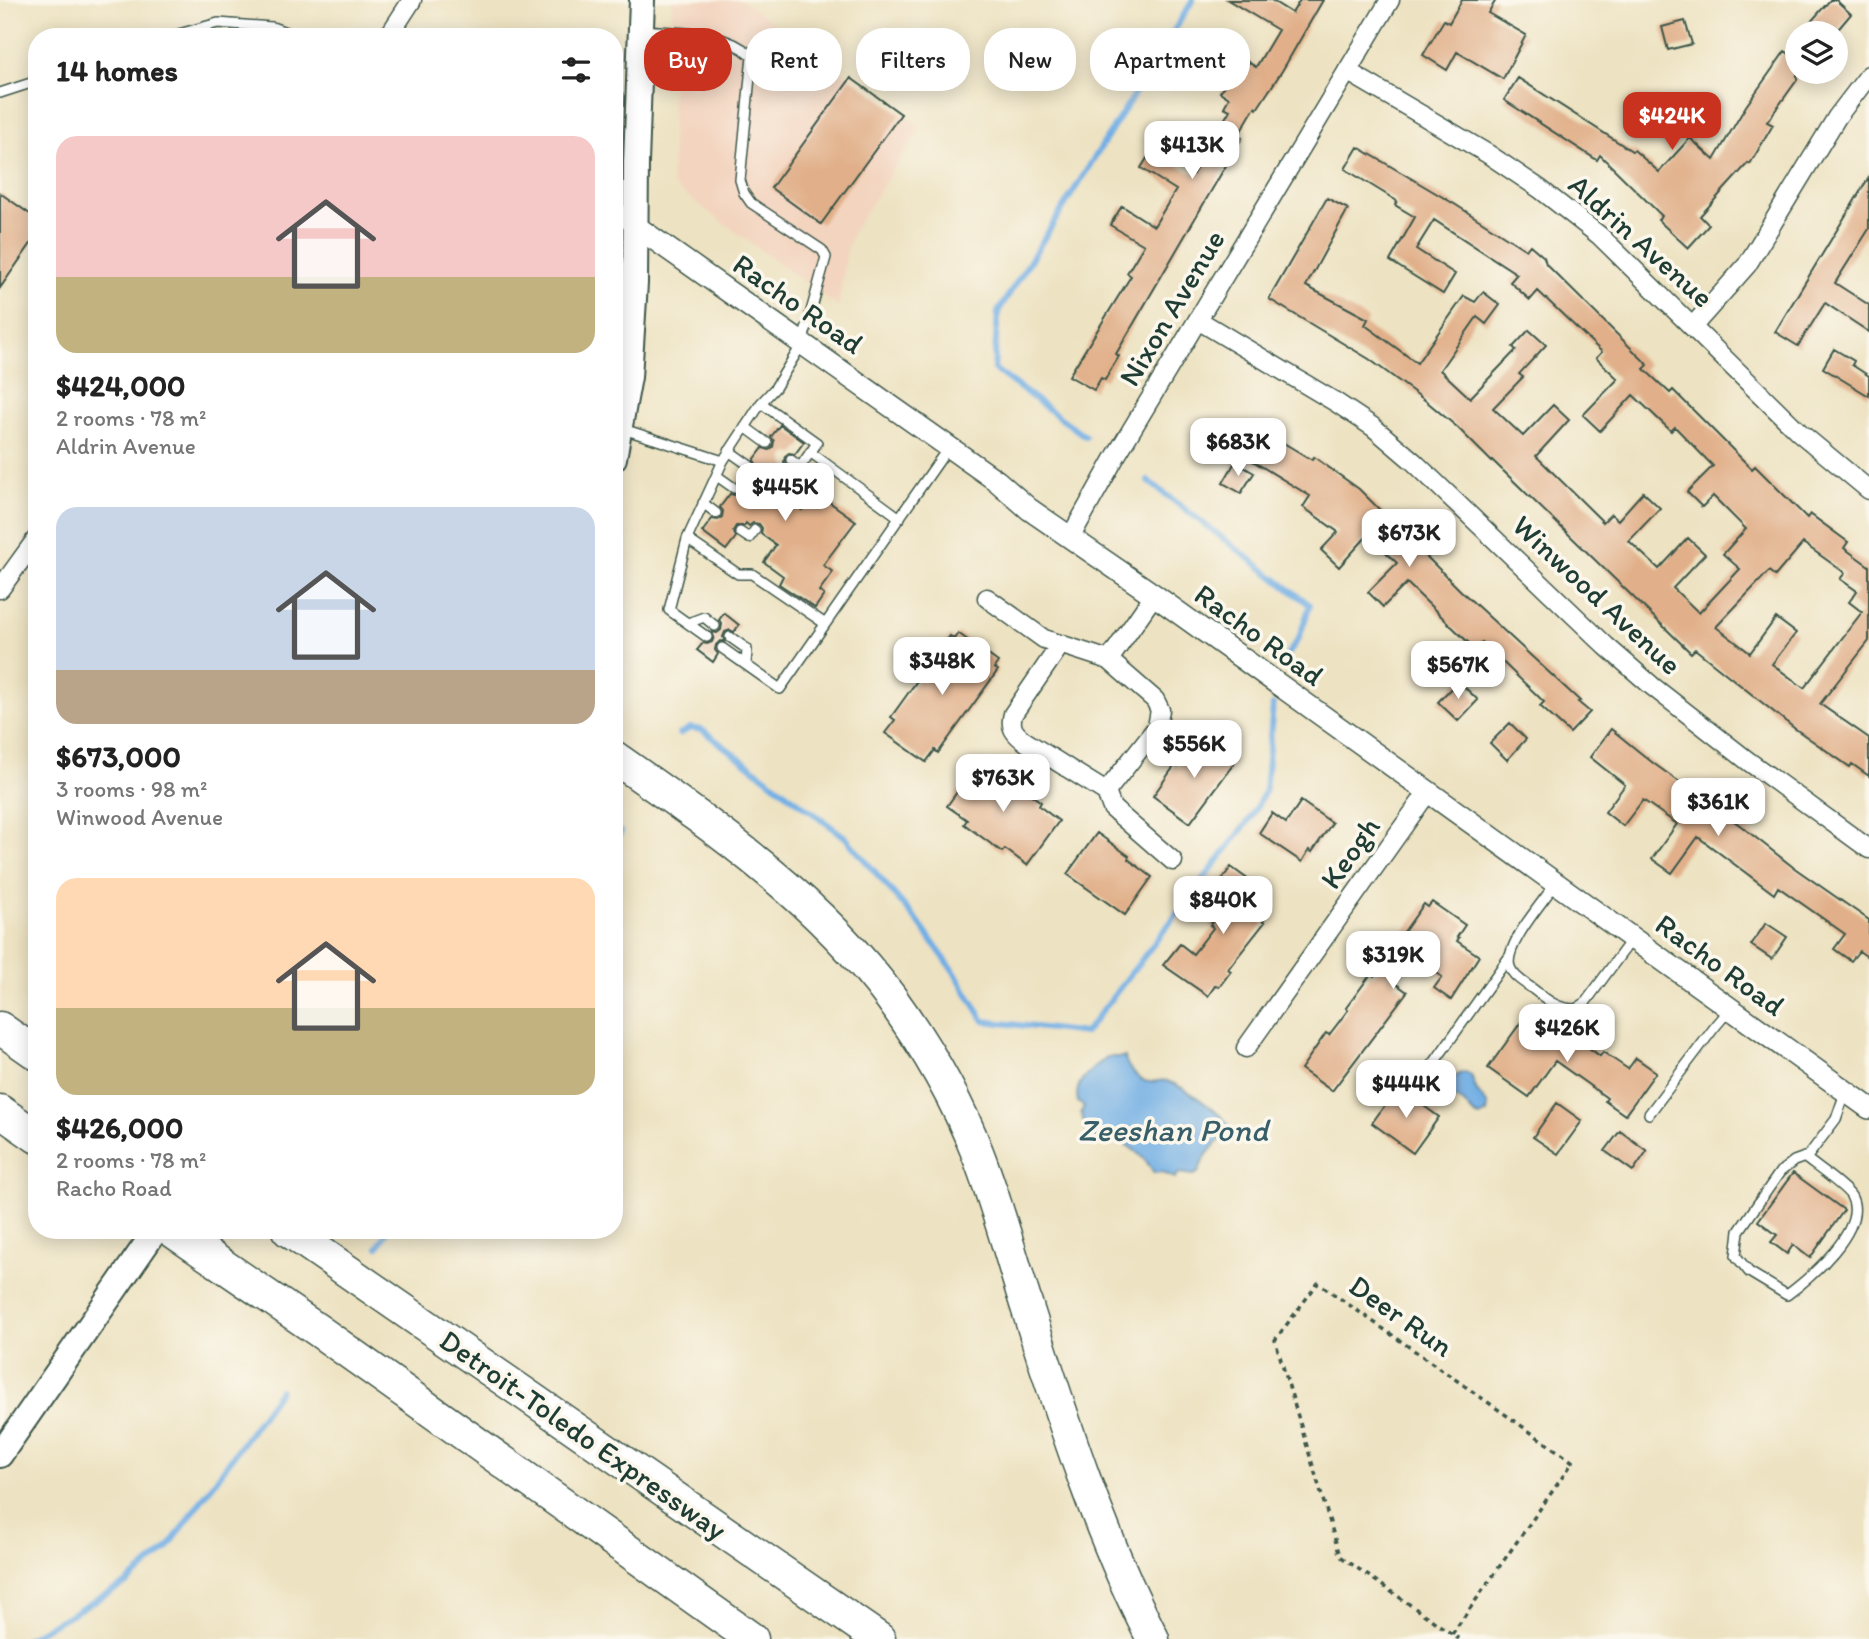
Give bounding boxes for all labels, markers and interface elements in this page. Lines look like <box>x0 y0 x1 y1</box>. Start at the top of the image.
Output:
map controls <box>1785 21 1848 84</box>
button: layers <box>1785 21 1848 84</box>
chip: Buy <box>644 28 732 91</box>
chip: Rent <box>746 28 842 91</box>
chip: Filters <box>856 28 970 91</box>
chip: New <box>984 28 1076 91</box>
chip: Apartment <box>1090 28 1250 91</box>
icon: filters <box>557 51 595 89</box>
text: 14 homes <box>56 52 178 89</box>
pin: $424K <box>1623 92 1721 152</box>
text: $424K <box>1639 101 1705 129</box>
pin: $413K <box>1143 122 1241 181</box>
text: $413K <box>1160 130 1224 158</box>
street label: Aldrin Avenue <box>1561 166 1721 315</box>
icon: home <box>263 181 389 307</box>
street label: Nixon Avenue <box>1110 223 1233 393</box>
street label: Racho Road <box>726 245 871 362</box>
text: $424,000 <box>56 367 186 404</box>
text: 2 rooms · 78 m² <box>56 404 206 432</box>
pin: $683K <box>1189 419 1287 478</box>
text: $683K <box>1206 427 1270 455</box>
text: Aldrin Avenue <box>56 432 196 460</box>
pin: $445K <box>736 463 834 523</box>
text: $445K <box>752 472 818 500</box>
street label: Winwood Avenue <box>1505 507 1690 683</box>
pin: $673K <box>1360 510 1458 569</box>
text: $673K <box>1378 518 1440 546</box>
icon: home <box>263 552 389 678</box>
street label: Racho Road <box>1187 575 1331 694</box>
pin: $348K <box>893 638 991 697</box>
pin: $567K <box>1409 642 1507 701</box>
text: $348K <box>909 646 975 674</box>
text: $567K <box>1427 650 1489 678</box>
pin: $556K <box>1145 720 1243 780</box>
text: $556K <box>1163 729 1225 757</box>
text: $673,000 <box>56 738 181 775</box>
pin: $763K <box>954 754 1052 814</box>
text: $763K <box>972 763 1034 791</box>
text: 3 rooms · 98 m² <box>56 775 207 803</box>
pin: $361K <box>1669 778 1767 838</box>
text: $361K <box>1687 787 1749 815</box>
text: Winwood Avenue <box>56 803 223 831</box>
street label: Keogh <box>1312 810 1387 896</box>
pin: $840K <box>1174 876 1272 936</box>
text: $840K <box>1190 885 1256 913</box>
street label: Racho Road <box>1648 905 1792 1024</box>
icon: home <box>263 923 389 1049</box>
pin: $319K <box>1344 932 1442 991</box>
text: $319K <box>1362 940 1424 968</box>
pin: $426K <box>1518 1004 1616 1064</box>
text: $426K <box>1535 1013 1599 1041</box>
pin: $444K <box>1357 1060 1455 1120</box>
text: $444K <box>1372 1069 1440 1097</box>
text: $426,000 <box>56 1109 183 1146</box>
water label: Zeeshan Pond <box>1078 1111 1271 1149</box>
text: 2 rooms · 78 m² <box>56 1146 206 1174</box>
text: Racho Road <box>56 1174 172 1202</box>
street label: Deer Run <box>1342 1266 1460 1365</box>
street label: Detroit-Toledo Expressway <box>433 1321 734 1548</box>

